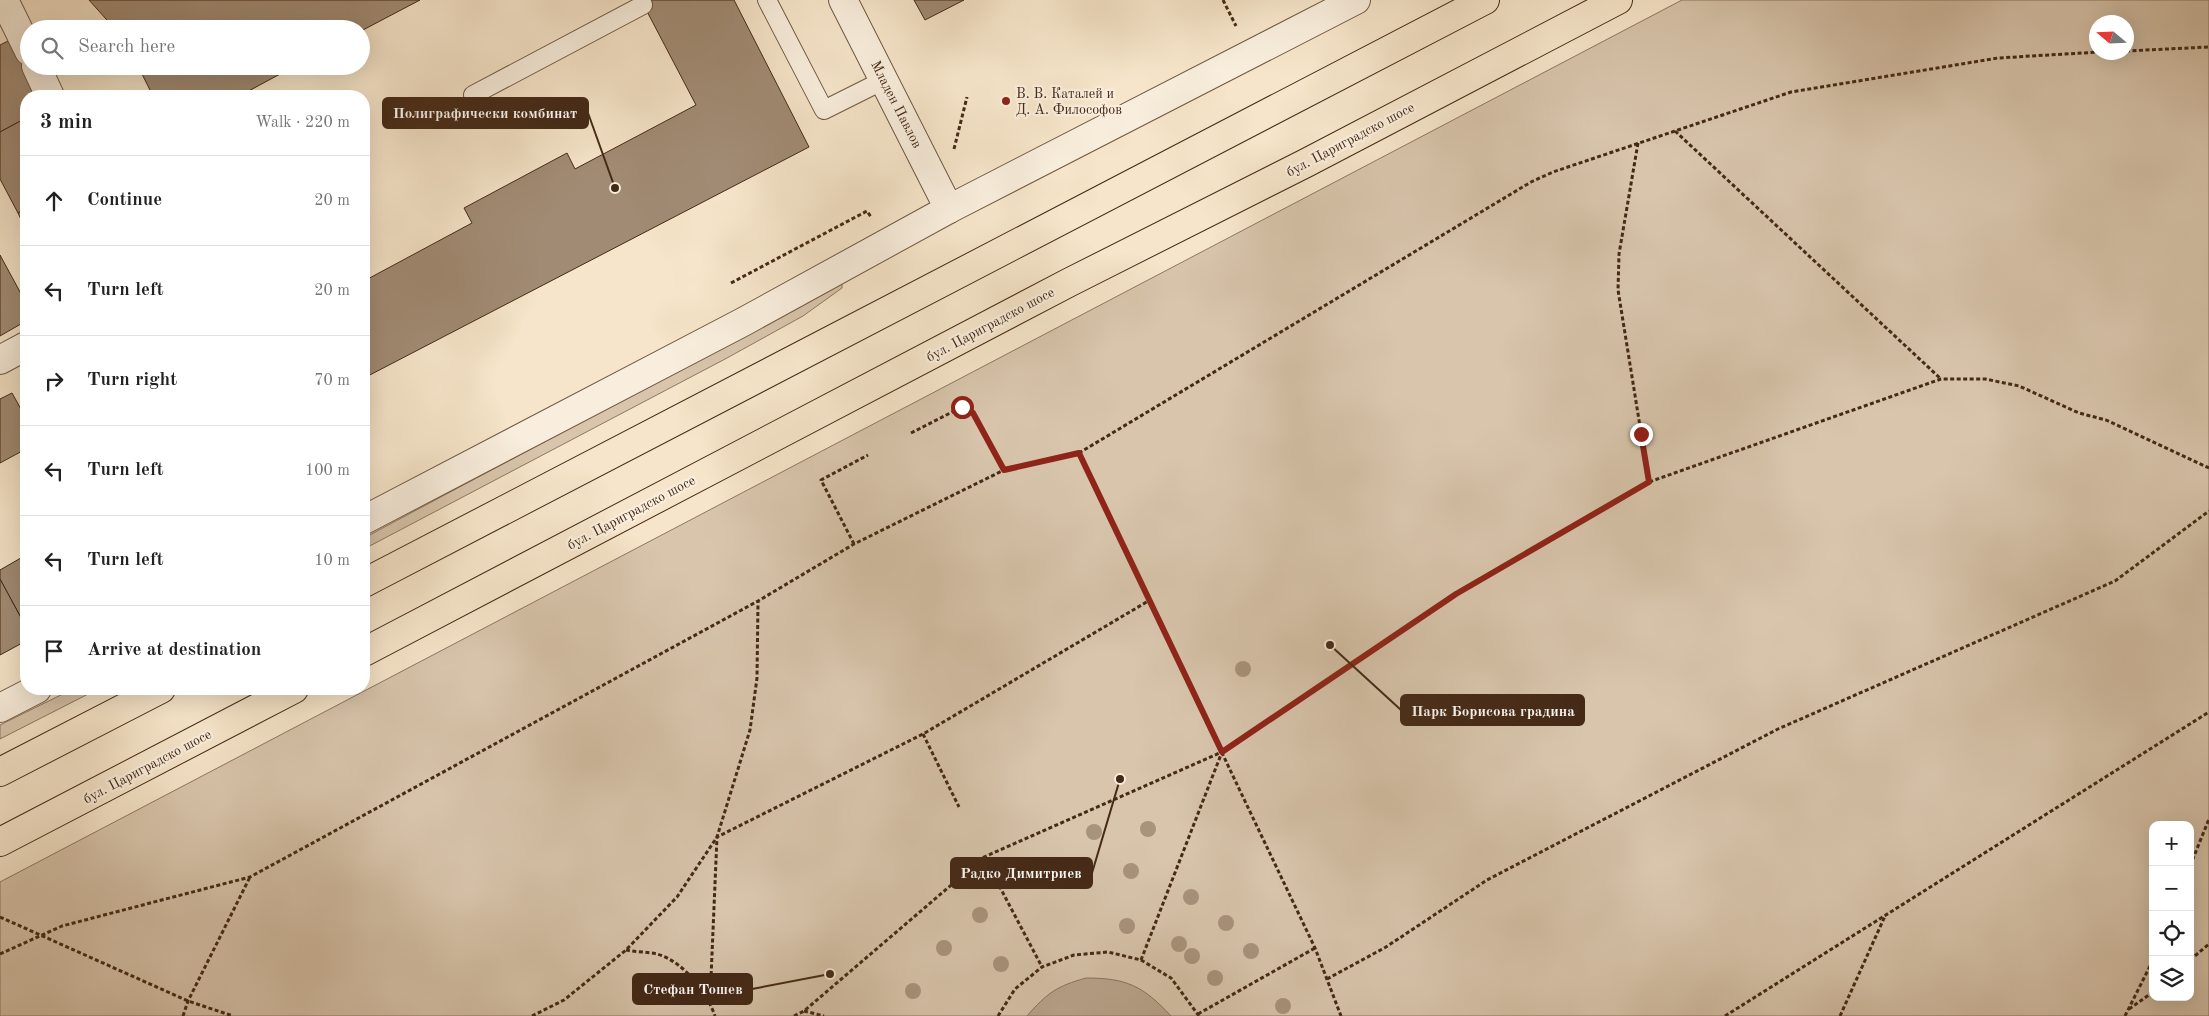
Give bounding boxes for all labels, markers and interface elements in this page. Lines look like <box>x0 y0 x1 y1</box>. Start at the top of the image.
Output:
north arrow <box>2089 15 2134 60</box>
search box <box>20 20 370 75</box>
icon: search <box>38 34 66 62</box>
text: Search here <box>78 38 175 57</box>
street label: Младен Павлов <box>868 59 924 151</box>
place label: В. В. Каталей и Д. А. Философов <box>1016 87 1122 118</box>
marker: В. В. Каталей и Д. А. Философов <box>1000 95 1012 107</box>
callout: Полиграфически комбинат <box>383 98 588 128</box>
street label: бул. Цариградско шосе <box>1284 100 1417 180</box>
text: Полиграфически комбинат <box>393 107 577 122</box>
text: 3 min <box>40 112 93 133</box>
text: Walk · 220 m <box>255 115 350 131</box>
icon: ahead <box>40 187 68 215</box>
text: Continue <box>87 191 162 210</box>
text: 20 m <box>314 193 350 209</box>
icon: left <box>40 277 68 305</box>
text: Turn left <box>87 281 164 300</box>
text: 20 m <box>314 283 350 299</box>
street label: бул. Цариградско шосе <box>924 285 1057 365</box>
icon: right <box>40 367 68 395</box>
text: Turn right <box>87 371 177 390</box>
text: 70 m <box>314 373 350 389</box>
route start <box>951 396 974 419</box>
route end <box>1630 423 1653 446</box>
icon: left <box>40 457 68 485</box>
text: Turn left <box>87 461 164 480</box>
text: 100 m <box>305 463 350 479</box>
street label: бул. Цариградско шосе <box>565 473 698 553</box>
icon: left <box>40 547 68 575</box>
text: Turn left <box>87 551 164 570</box>
text: 10 m <box>314 553 350 569</box>
icon: arrive <box>40 637 68 665</box>
text: Arrive at destination <box>87 641 261 660</box>
callout: Парк Борисова градина <box>1401 695 1584 725</box>
text: Парк Борисова градина <box>1411 705 1575 720</box>
street label: бул. Цариградско шосе <box>81 727 214 807</box>
map controls <box>2149 821 2194 1001</box>
button: + <box>2149 821 2194 866</box>
callout: Радко Димитриев <box>951 858 1092 888</box>
button: − <box>2149 866 2194 911</box>
text: Радко Димитриев <box>960 867 1082 882</box>
button: locate <box>2149 911 2194 956</box>
button: layers <box>2149 956 2194 1001</box>
callout: Стефан Тошев <box>633 974 752 1004</box>
text: Стефан Тошев <box>643 983 743 998</box>

